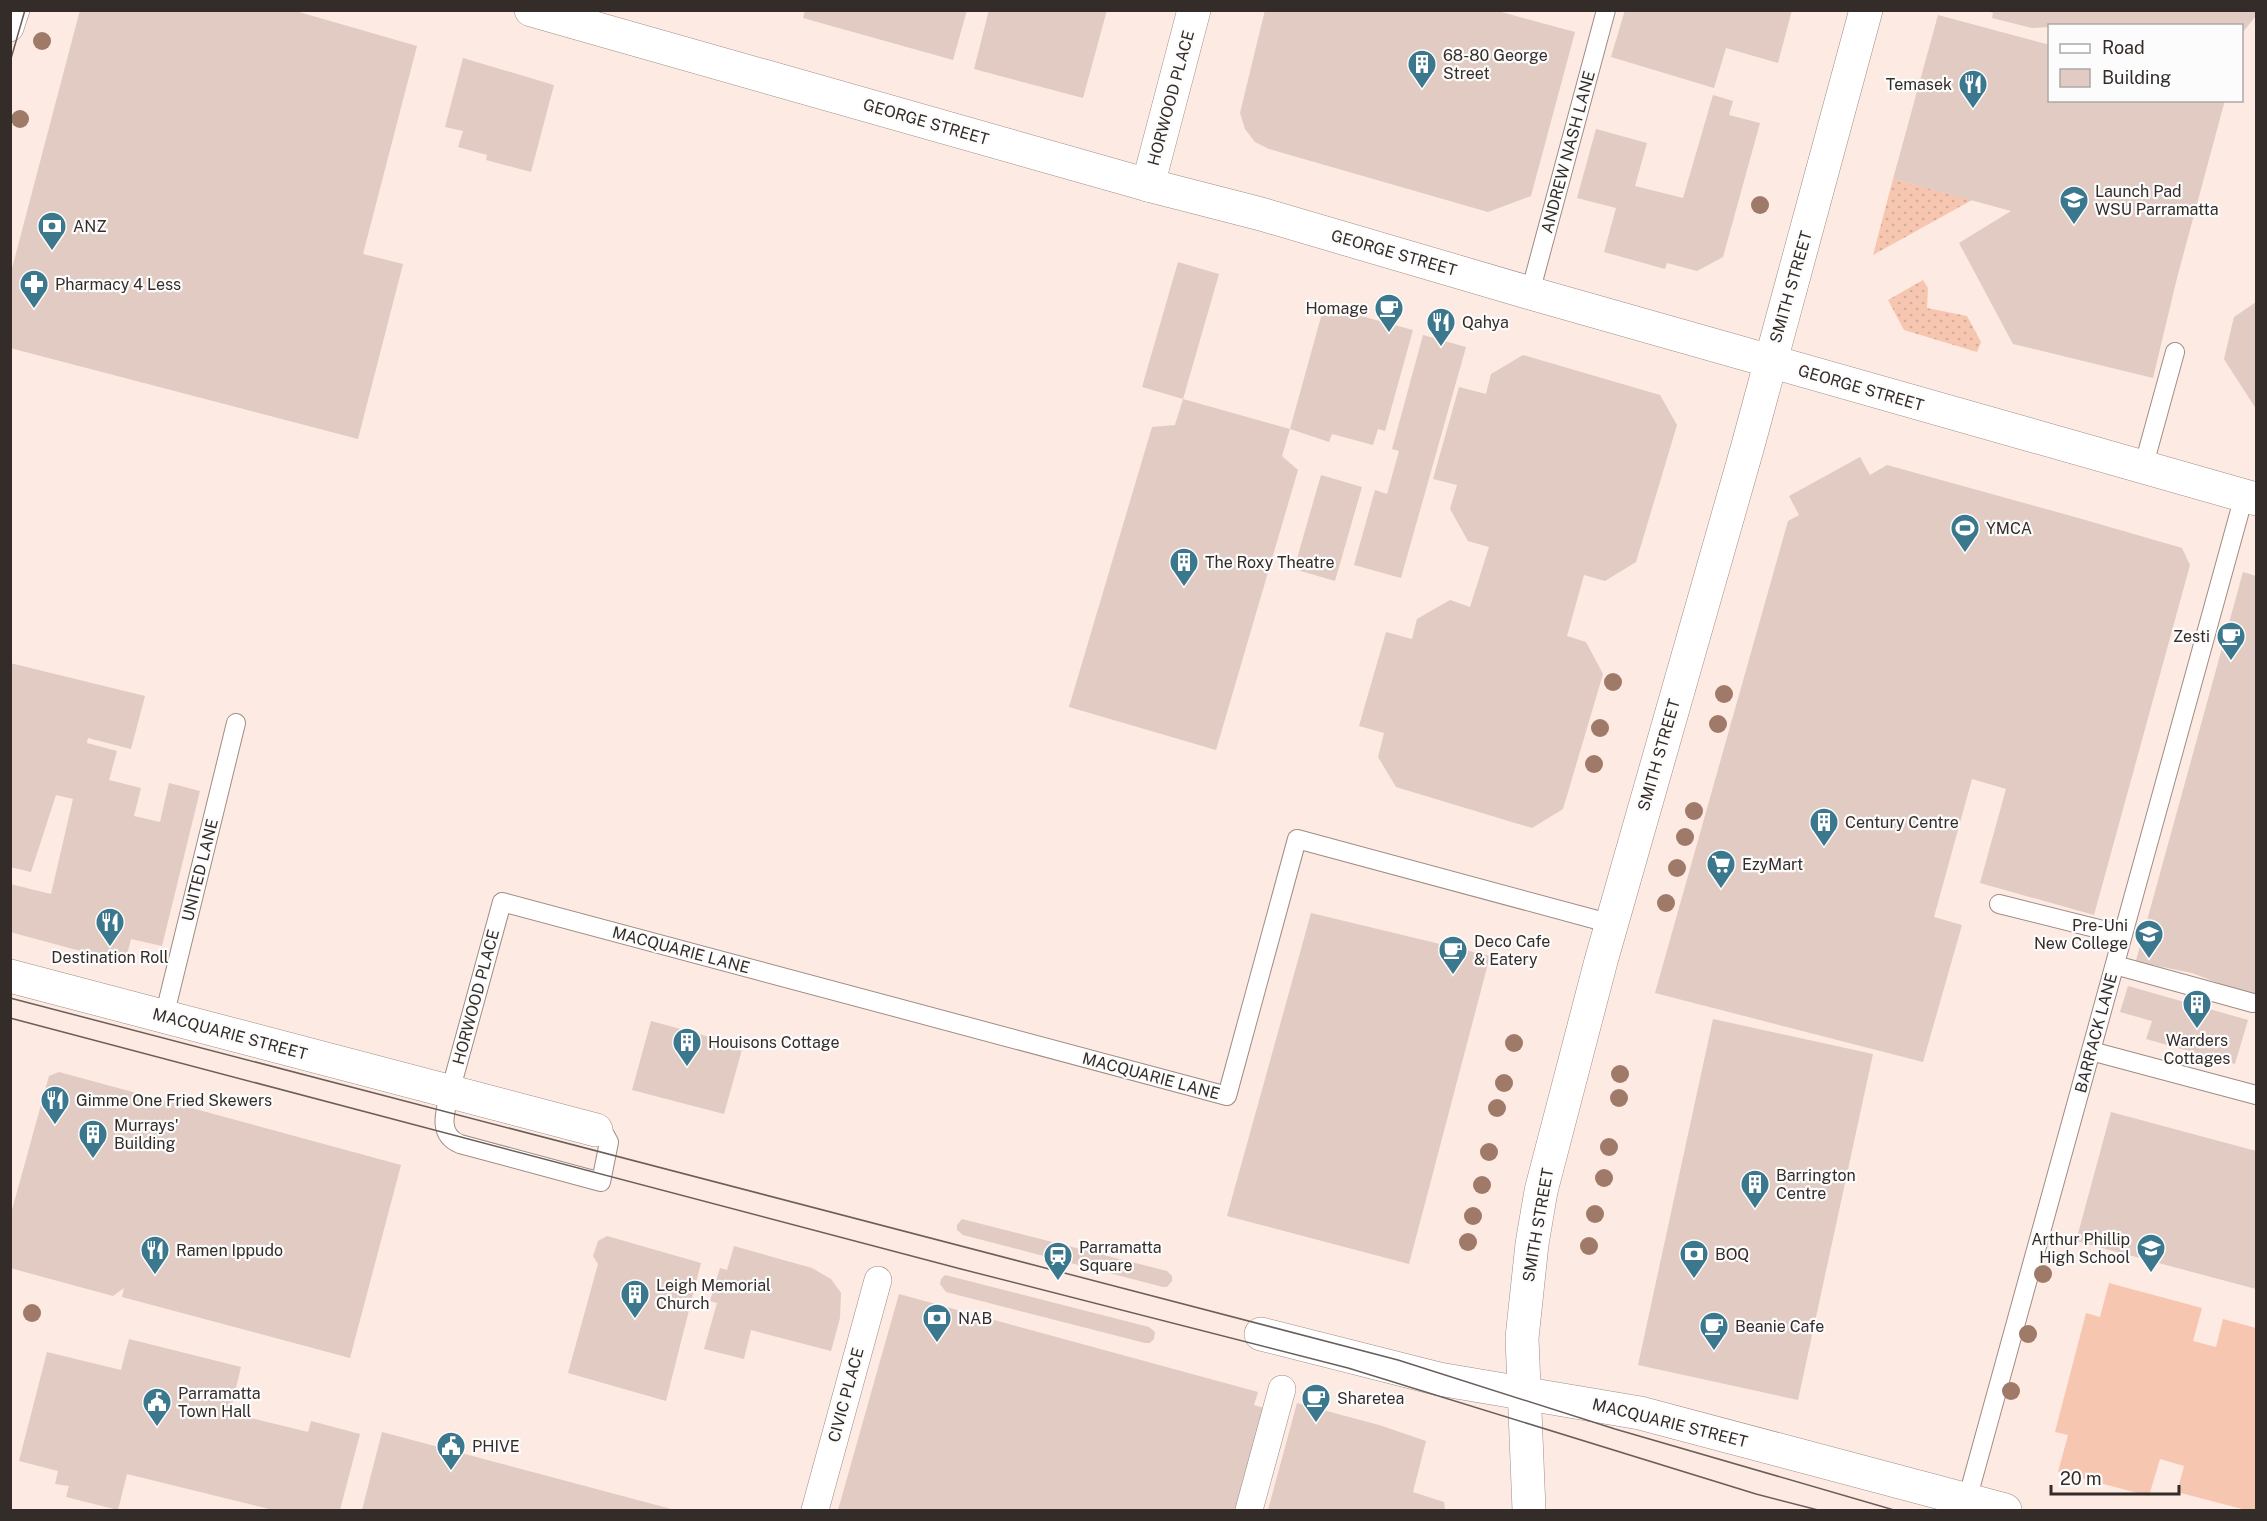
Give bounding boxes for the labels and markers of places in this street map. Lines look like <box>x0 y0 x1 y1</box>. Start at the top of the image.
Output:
place label: 68-80 George Street <box>1443 46 1548 83</box>
building icon: 68-80 George Street <box>1406 48 1438 90</box>
restaurant icon: Temasek <box>1957 68 1989 110</box>
place label: Temasek <box>1886 75 1952 94</box>
place label: Launch Pad WSU Parramatta <box>2095 182 2219 219</box>
school or university icon: Launch Pad WSU Parramatta <box>2058 184 2090 226</box>
bank icon: ANZ <box>36 210 68 252</box>
place label: ANZ <box>73 217 107 236</box>
pharmacy icon: Pharmacy 4 Less <box>18 268 50 310</box>
place label: Pharmacy 4 Less <box>55 275 181 294</box>
cafe icon: Homage <box>1373 292 1405 334</box>
place label: Homage <box>1305 299 1368 318</box>
restaurant icon: Qahya <box>1425 306 1457 348</box>
place label: Qahya <box>1462 313 1509 332</box>
sports icon: YMCA <box>1949 512 1981 554</box>
place label: YMCA <box>1986 519 2032 538</box>
building icon: The Roxy Theatre <box>1168 546 1200 588</box>
place label: The Roxy Theatre <box>1205 553 1335 572</box>
cafe icon: Zesti <box>2215 620 2247 662</box>
place label: Zesti <box>2173 627 2210 646</box>
building icon: Century Centre <box>1808 806 1840 848</box>
place label: Century Centre <box>1845 813 1959 832</box>
supermarket icon: EzyMart <box>1705 848 1737 890</box>
place label: EzyMart <box>1742 855 1803 874</box>
restaurant icon: Destination Roll <box>94 906 126 948</box>
place label: Pre-Uni New College <box>2034 916 2128 953</box>
school or university icon: Pre-Uni New College <box>2133 918 2165 960</box>
place label: Deco Cafe & Eatery <box>1474 932 1550 969</box>
cafe icon: Deco Cafe & Eatery <box>1437 934 1469 976</box>
place label: Destination Roll <box>51 948 169 967</box>
building icon: Warders Cottages <box>2181 988 2213 1030</box>
building icon: Houisons Cottage <box>671 1026 703 1068</box>
place label: Warders Cottages <box>2164 1031 2230 1068</box>
place label: Houisons Cottage <box>708 1033 840 1052</box>
restaurant icon: Gimme One Fried Skewers <box>39 1084 71 1126</box>
place label: Gimme One Fried Skewers <box>76 1091 272 1110</box>
place label: Murrays' Building <box>114 1116 179 1153</box>
building icon: Murrays' Building <box>77 1118 109 1160</box>
place label: Barrington Centre <box>1776 1166 1856 1203</box>
building icon: Barrington Centre <box>1739 1168 1771 1210</box>
place label: Arthur Phillip High School <box>2031 1230 2130 1267</box>
school or university icon: Arthur Phillip High School <box>2135 1232 2167 1274</box>
restaurant icon: Ramen Ippudo <box>139 1234 171 1276</box>
place label: Parramatta Square <box>1079 1238 1162 1275</box>
bank icon: BOQ <box>1678 1238 1710 1280</box>
station icon: Parramatta Square <box>1042 1240 1074 1282</box>
place label: Ramen Ippudo <box>176 1241 283 1260</box>
place label: BOQ <box>1715 1245 1749 1264</box>
place label: Leigh Memorial Church <box>656 1276 771 1313</box>
building icon: Leigh Memorial Church <box>619 1278 651 1320</box>
bank icon: NAB <box>921 1302 953 1344</box>
place label: NAB <box>958 1309 992 1328</box>
cafe icon: Beanie Cafe <box>1698 1310 1730 1352</box>
place label: Beanie Cafe <box>1735 1317 1824 1336</box>
cafe icon: Sharetea <box>1300 1382 1332 1424</box>
place label: Parramatta Town Hall <box>178 1384 261 1421</box>
public building icon: Parramatta Town Hall <box>141 1386 173 1428</box>
place label: Sharetea <box>1337 1389 1404 1408</box>
public building icon: PHIVE <box>435 1430 467 1472</box>
place label: PHIVE <box>472 1437 520 1456</box>

